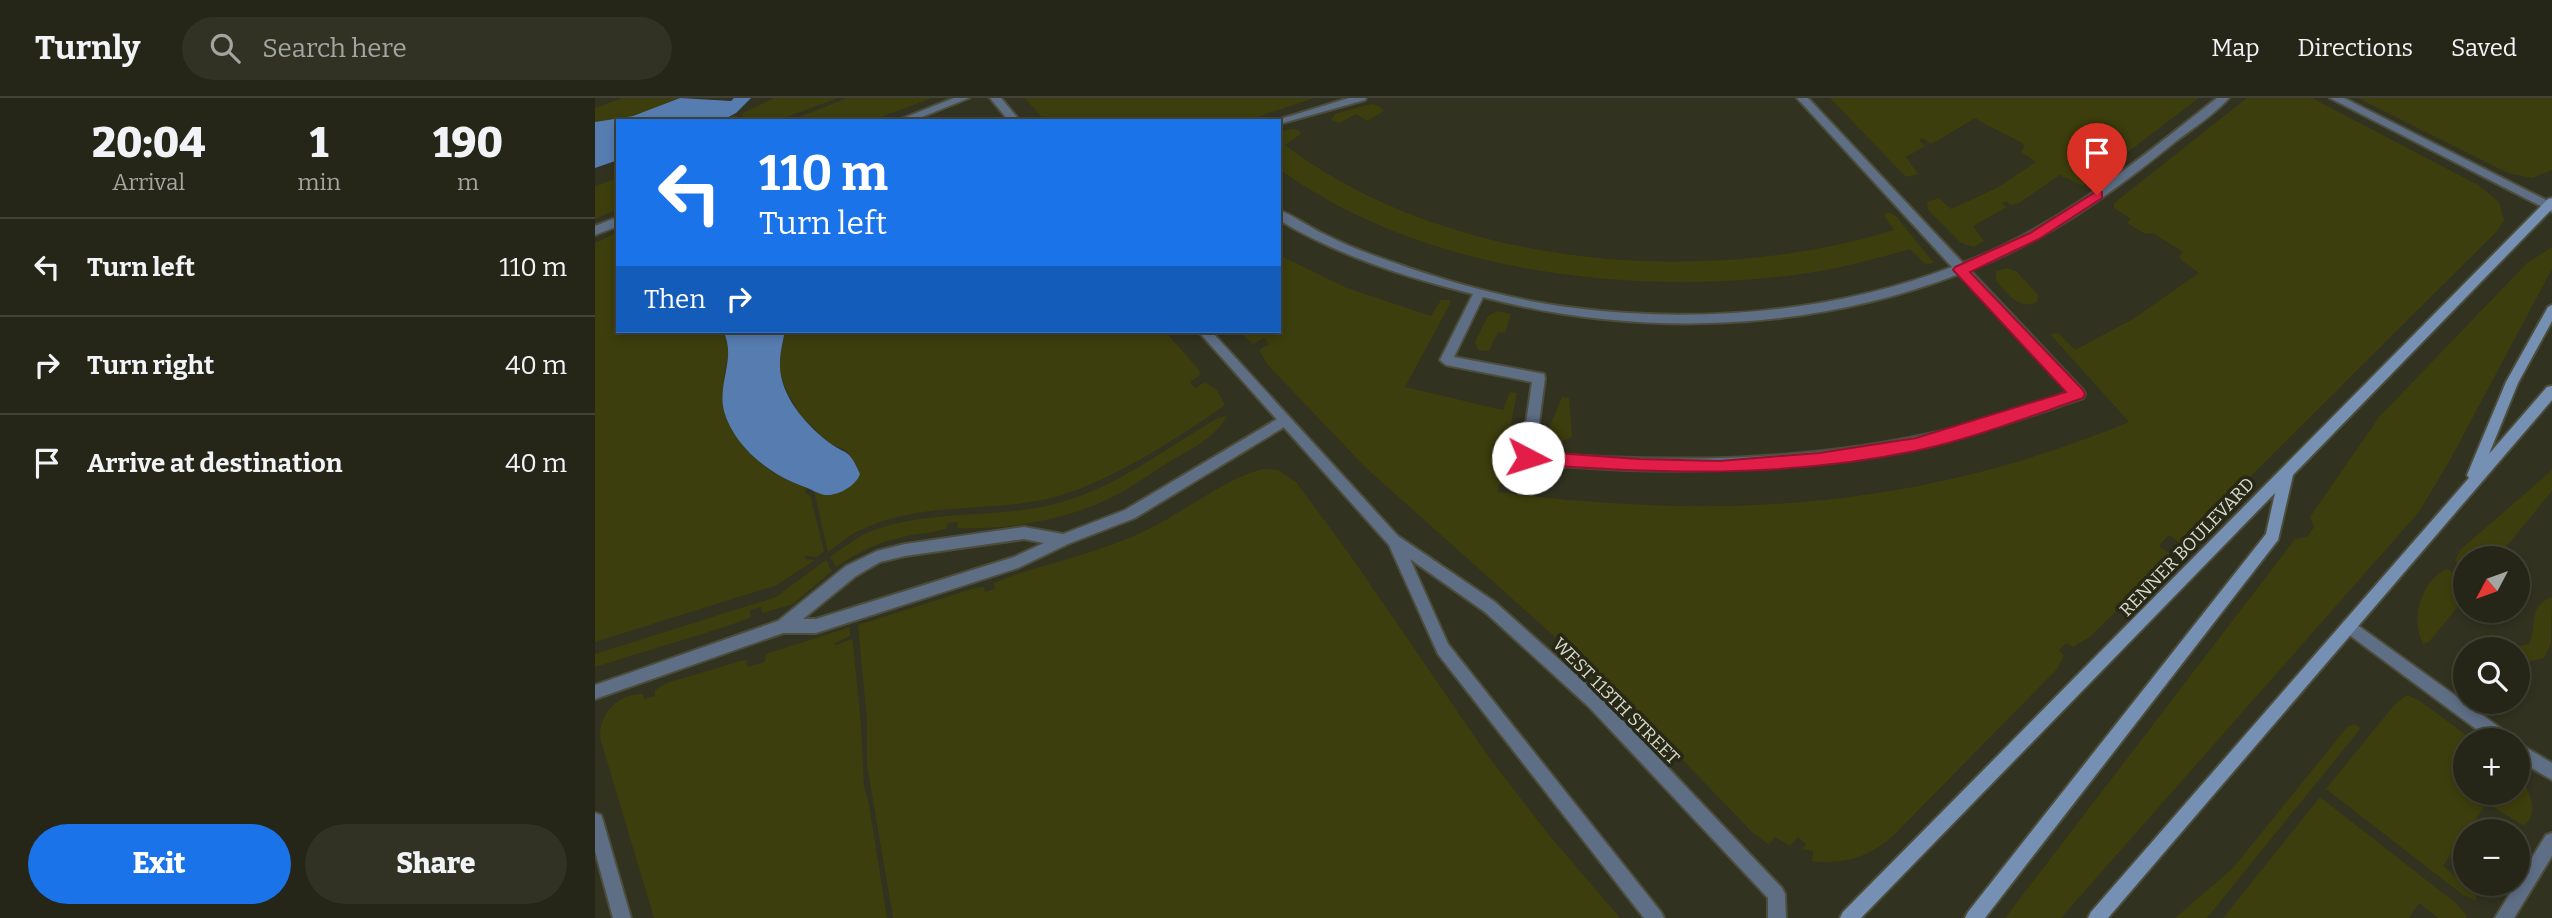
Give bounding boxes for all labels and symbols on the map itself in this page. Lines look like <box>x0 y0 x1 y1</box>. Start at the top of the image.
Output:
pin <box>2067 123 2127 195</box>
position arrow <box>1491 421 1565 495</box>
street label: RENNER BOULEVARD <box>2115 473 2259 621</box>
north arrow <box>2453 546 2531 623</box>
street label: WEST 113TH STREET <box>1548 633 1684 769</box>

